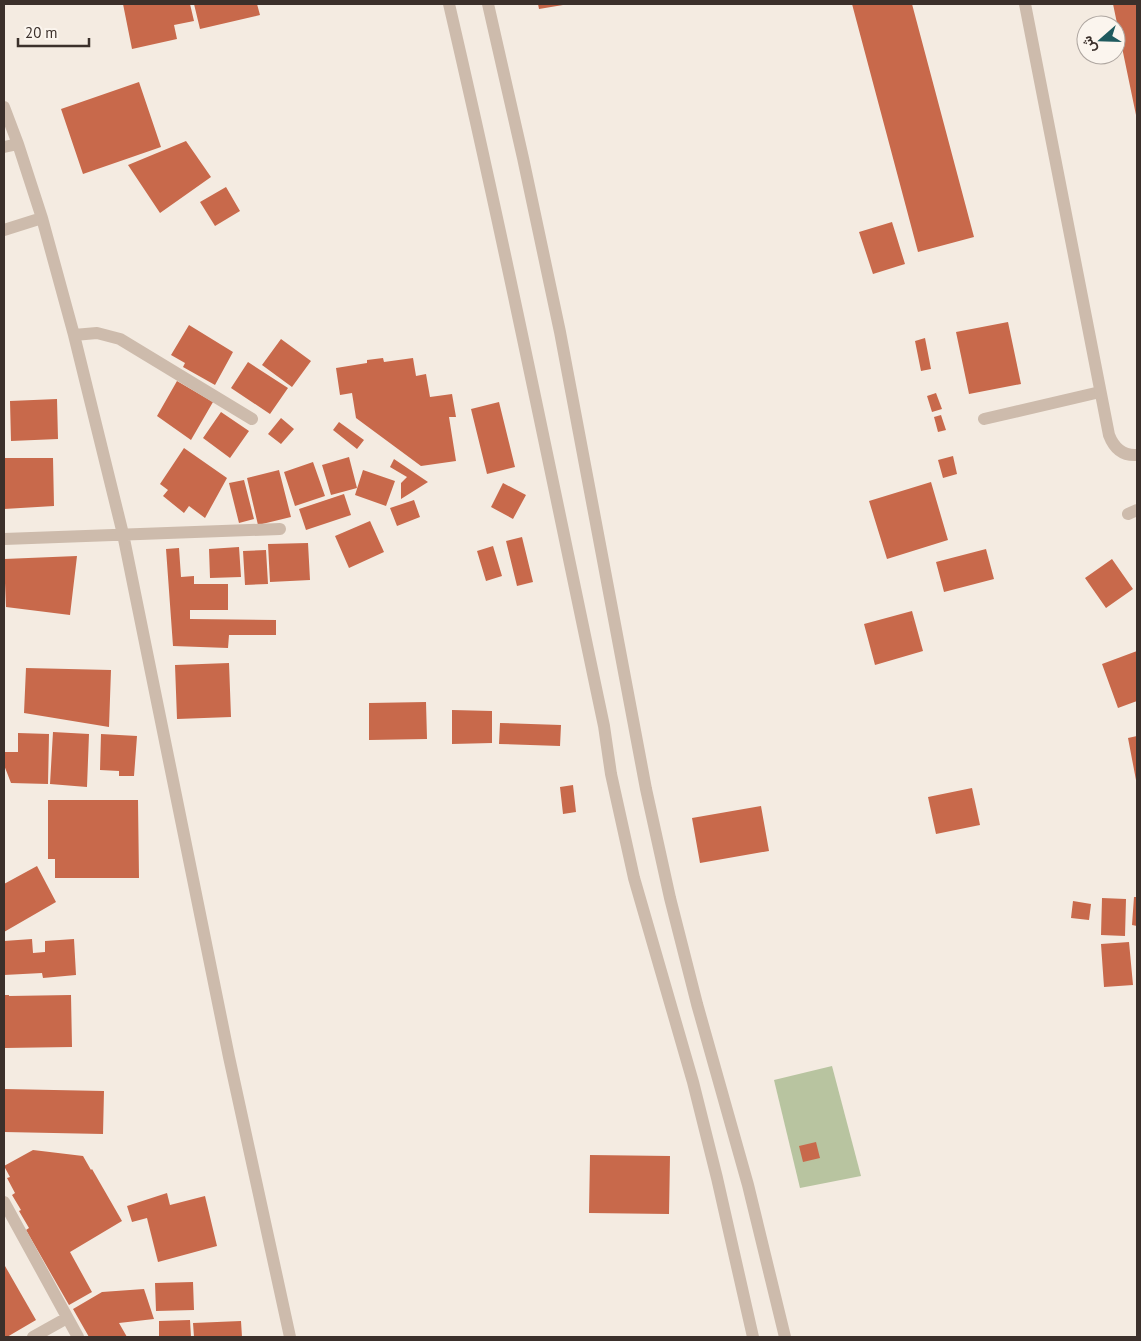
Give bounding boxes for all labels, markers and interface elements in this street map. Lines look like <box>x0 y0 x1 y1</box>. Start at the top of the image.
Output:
scale bar <box>18 15 89 47</box>
north arrow <box>1076 15 1126 65</box>
text: 20 m <box>25 23 58 42</box>
text: ش <box>1077 33 1100 55</box>

